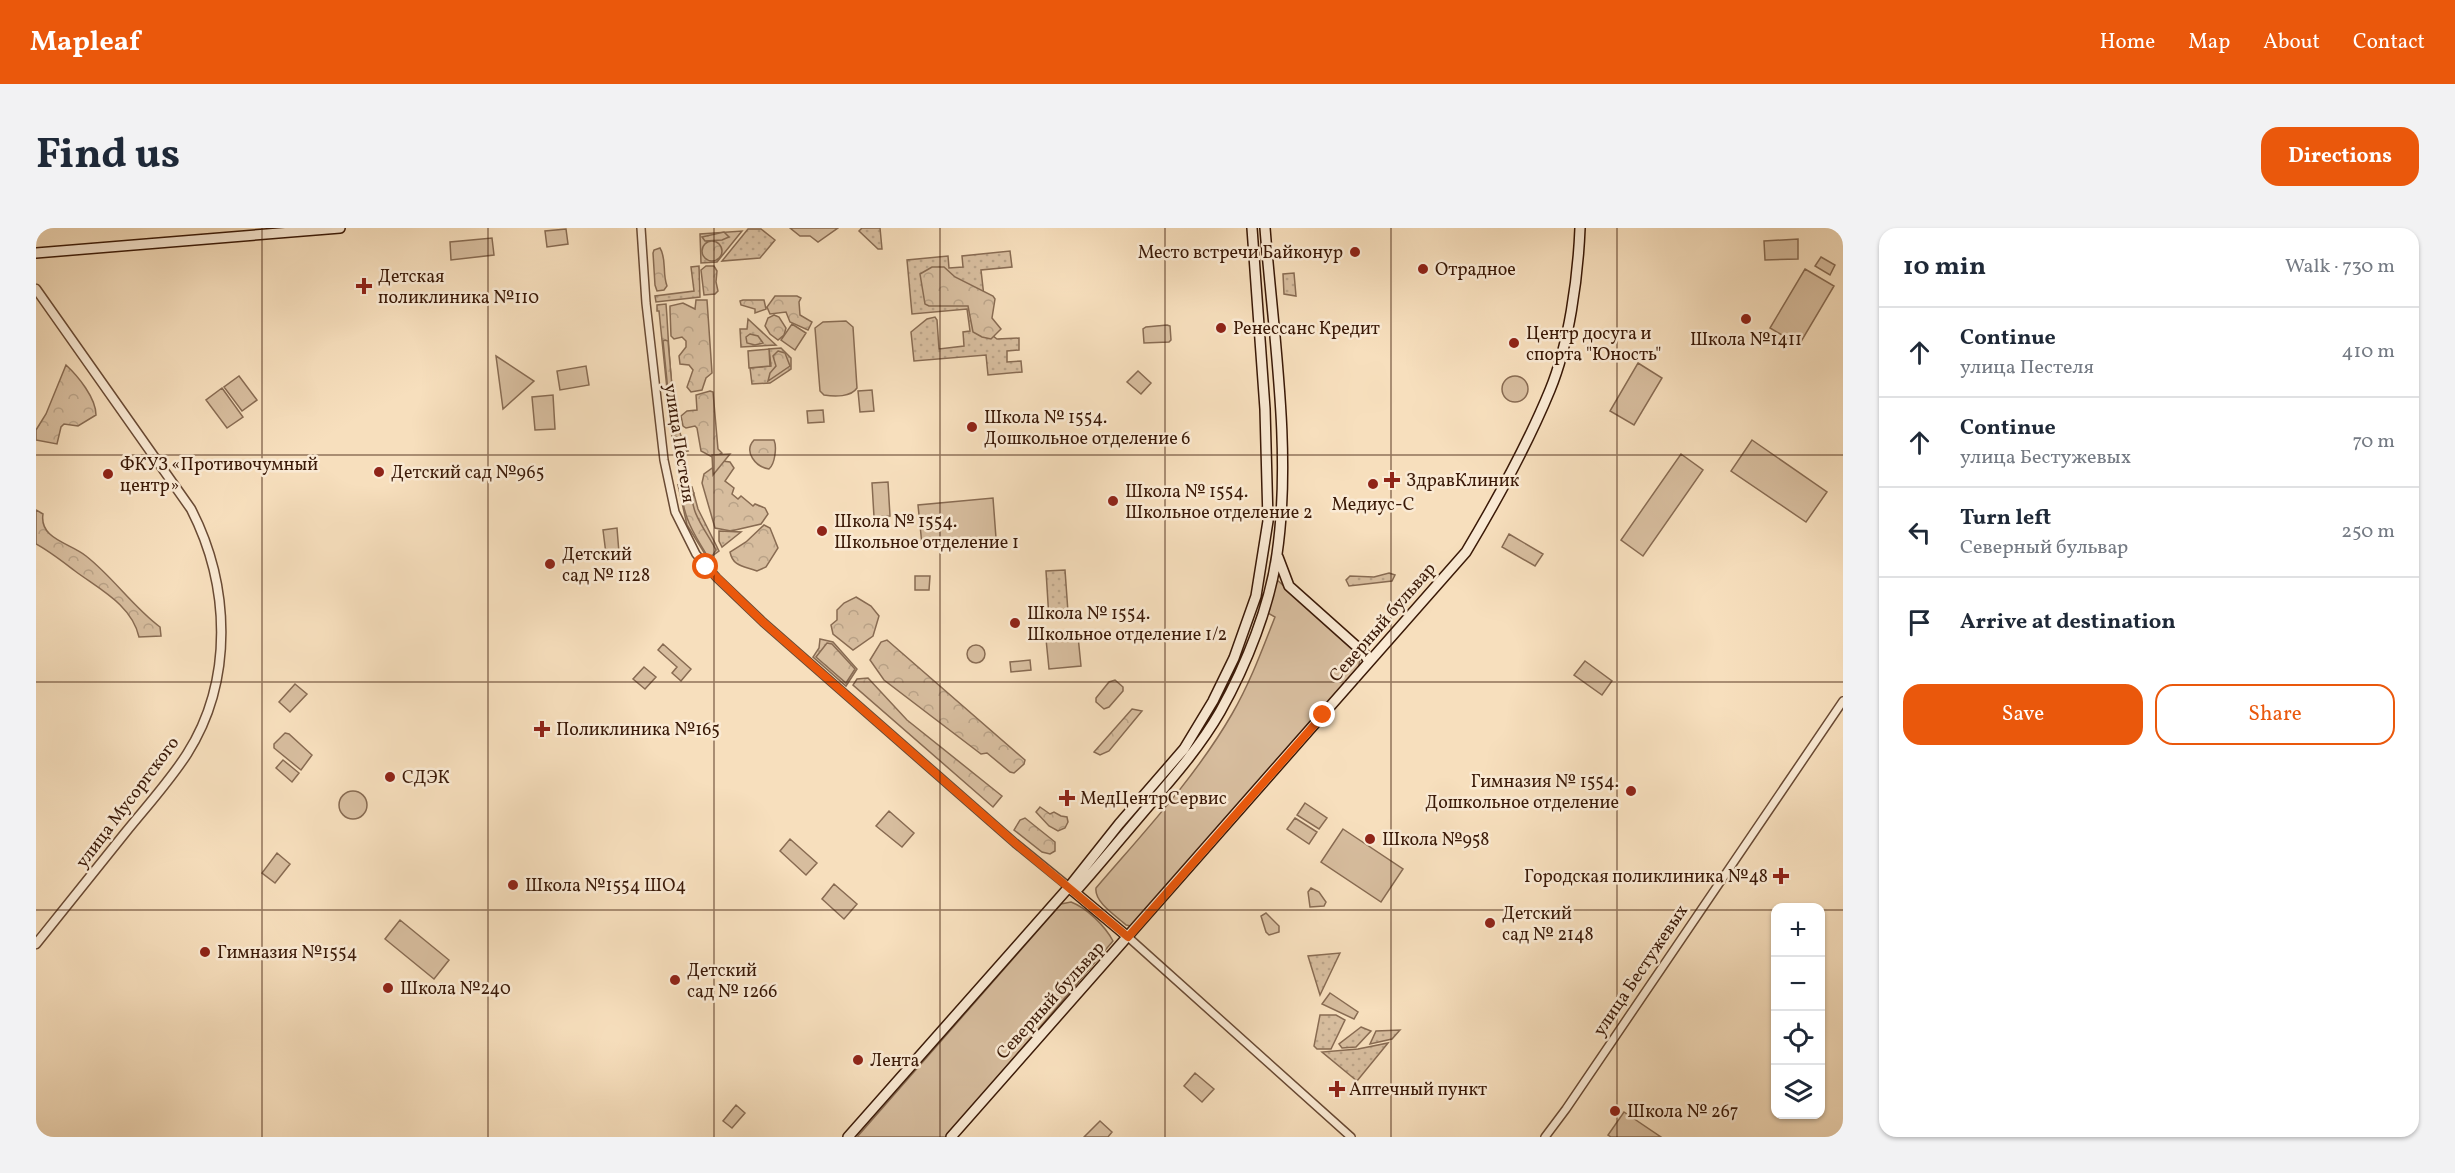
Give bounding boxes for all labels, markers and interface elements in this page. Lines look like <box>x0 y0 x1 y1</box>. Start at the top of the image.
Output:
text: Mapleaf <box>30 23 140 62</box>
text: Home <box>2100 28 2155 57</box>
text: Map <box>2188 28 2230 57</box>
text: About <box>2263 28 2320 57</box>
text: Contact <box>2353 28 2425 57</box>
text: Find us <box>36 127 180 186</box>
button: Directions <box>2261 127 2419 186</box>
place label: Место встречи Байконур <box>1138 241 1343 266</box>
marker: Место встречи Байконур <box>1348 245 1362 259</box>
text: 10 min <box>1903 249 1986 285</box>
text: Walk · 730 m <box>2285 253 2395 281</box>
place label: Отрадное <box>1435 258 1516 283</box>
marker: Отрадное <box>1416 262 1430 276</box>
place label: Детская поликлиника №110 <box>378 265 539 311</box>
marker: Детская поликлиника №110 <box>355 277 373 295</box>
marker: Школа №1411 <box>1739 312 1753 326</box>
place label: Ренессанс Кредит <box>1233 317 1380 342</box>
marker: Ренессанс Кредит <box>1214 321 1228 335</box>
place label: Центр досуга и спорта "Юность" <box>1526 322 1661 368</box>
text: Continue <box>1960 323 2056 354</box>
place label: Школа №1411 <box>1690 328 1802 353</box>
marker: Центр досуга и спорта "Юность" <box>1507 336 1521 350</box>
icon: ahead <box>1903 336 1936 369</box>
text: 410 m <box>2342 338 2395 366</box>
text: улица Пестеля <box>1960 354 2094 382</box>
street label: улица Пестеля <box>657 382 700 505</box>
place label: Школа № 1554. Дошкольное отделение 6 <box>984 406 1190 452</box>
text: Continue <box>1960 413 2056 444</box>
marker: Школа № 1554. Дошкольное отделение 6 <box>965 420 979 434</box>
icon: ahead <box>1903 426 1936 459</box>
text: 70 m <box>2352 428 2395 456</box>
text: улица Бестужевых <box>1960 444 2131 472</box>
place label: ФКУЗ «Противочумный центр» <box>120 453 318 499</box>
place label: Детский сад №965 <box>391 461 544 486</box>
marker: Детский сад №965 <box>372 465 386 479</box>
marker: ФКУЗ «Противочумный центр» <box>101 467 115 481</box>
place label: ЗдравКлиник <box>1406 469 1520 494</box>
marker: ЗдравКлиник <box>1383 471 1401 489</box>
marker: Медиус-С <box>1366 477 1380 491</box>
place label: Школа № 1554. Школьное отделение 2 <box>1125 480 1313 526</box>
place label: Медиус-С <box>1331 493 1415 518</box>
marker: Школа № 1554. Школьное отделение 2 <box>1106 494 1120 508</box>
text: Turn left <box>1960 503 2051 534</box>
place label: Школа № 1554. Школьное отделение 1 <box>834 510 1019 556</box>
icon: left <box>1903 516 1936 549</box>
text: 250 m <box>2341 518 2395 546</box>
marker: Школа № 1554. Школьное отделение 1 <box>815 524 829 538</box>
text: Северный бульвар <box>1960 534 2128 562</box>
place label: Детский сад № 1128 <box>562 543 650 589</box>
route start <box>692 553 718 579</box>
marker: Детский сад № 1128 <box>543 557 557 571</box>
street label: Северный бульвар <box>1324 558 1442 688</box>
place label: Школа № 1554. Школьное отделение 1/2 <box>1027 602 1227 648</box>
icon: arrive <box>1903 606 1936 639</box>
text: Arrive at destination <box>1960 607 2176 638</box>
marker: Школа № 1554. Школьное отделение 1/2 <box>1008 616 1022 630</box>
button: Save <box>1903 684 2143 745</box>
button: Share <box>2155 684 2395 745</box>
route end <box>1309 701 1335 727</box>
place label: Поликлиника №165 <box>556 718 720 743</box>
marker: Поликлиника №165 <box>533 720 551 738</box>
street label: улица Мусоргского <box>70 732 186 874</box>
place label: СДЭК <box>402 766 450 791</box>
marker: СДЭК <box>383 770 397 784</box>
place label: Гимназия № 1554. Дошкольное отделение <box>1425 770 1619 816</box>
marker: Гимназия № 1554. Дошкольное отделение <box>1624 784 1638 798</box>
place label: МедЦентрСервис <box>1080 787 1227 812</box>
marker: МедЦентрСервис <box>1058 789 1076 807</box>
place label: Школа №958 <box>1382 828 1489 853</box>
marker: Школа №958 <box>1363 832 1377 846</box>
place label: Городская поликлиника №48 <box>1524 865 1768 890</box>
marker: Городская поликлиника №48 <box>1772 867 1790 885</box>
place label: Школа №1554 ШО4 <box>525 874 686 899</box>
marker: Школа №1554 ШО4 <box>506 878 520 892</box>
street label: улица Бестужевых <box>1588 900 1695 1042</box>
place label: Детский сад № 2148 <box>1502 902 1594 948</box>
map controls <box>1771 903 1825 1119</box>
button: + <box>1771 903 1825 957</box>
marker: Детский сад № 2148 <box>1483 916 1497 930</box>
street label: Северный бульвар <box>991 936 1111 1066</box>
place label: Гимназия №1554 <box>217 941 357 966</box>
marker: Гимназия №1554 <box>198 945 212 959</box>
button: − <box>1771 957 1825 1011</box>
place label: Детский сад № 1266 <box>687 959 777 1005</box>
marker: Детский сад № 1266 <box>668 973 682 987</box>
place label: Школа №240 <box>400 977 511 1002</box>
marker: Школа №240 <box>381 981 395 995</box>
button: locate <box>1771 1011 1825 1065</box>
place label: Лента <box>870 1049 920 1074</box>
marker: Лента <box>851 1053 865 1067</box>
button: layers <box>1771 1065 1825 1119</box>
place label: Аптечный пункт <box>1349 1078 1487 1103</box>
marker: Аптечный пункт <box>1330 1082 1344 1096</box>
place label: Школа № 267 <box>1627 1100 1739 1125</box>
marker: Школа № 267 <box>1608 1104 1622 1118</box>

